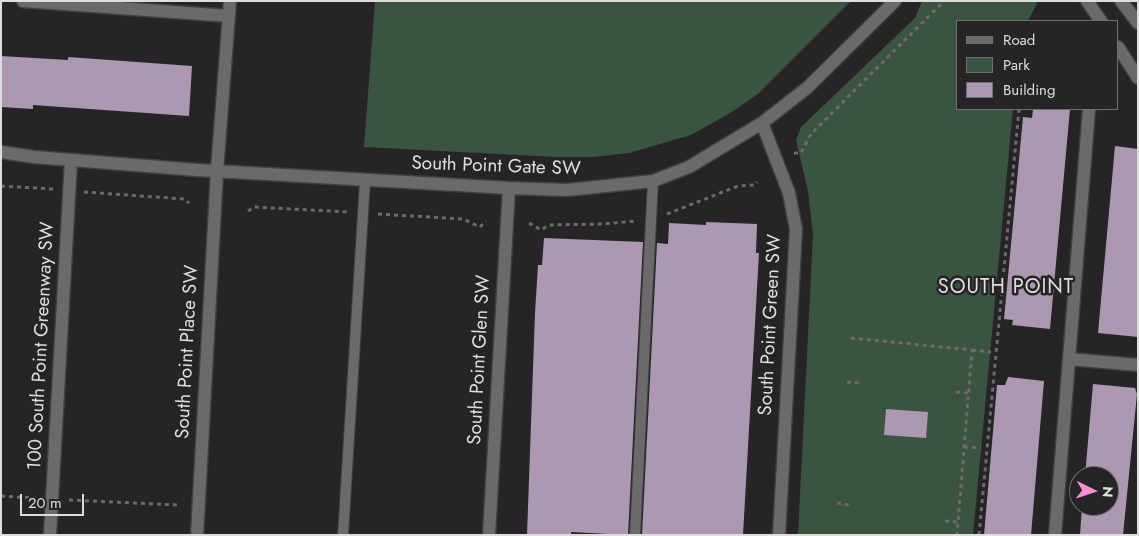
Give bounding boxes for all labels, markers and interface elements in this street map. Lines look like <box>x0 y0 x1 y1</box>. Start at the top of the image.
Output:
legend <box>956 20 1119 110</box>
text: Road <box>1003 29 1035 51</box>
text: Park <box>1003 54 1030 76</box>
text: Building <box>1003 79 1055 101</box>
street label: South Point Gate SW <box>411 153 581 181</box>
street label: 100 South Point Greenway SW <box>24 221 60 471</box>
street label: South Point Green SW <box>755 234 787 416</box>
street label: South Point Place SW <box>172 264 204 440</box>
street label: South Point Glen SW <box>464 274 496 446</box>
district label: SOUTH POINT <box>936 276 1076 300</box>
north arrow <box>1069 466 1119 516</box>
scale bar <box>22 484 86 516</box>
text: N <box>1098 486 1118 498</box>
text: 20 m <box>28 492 62 514</box>

